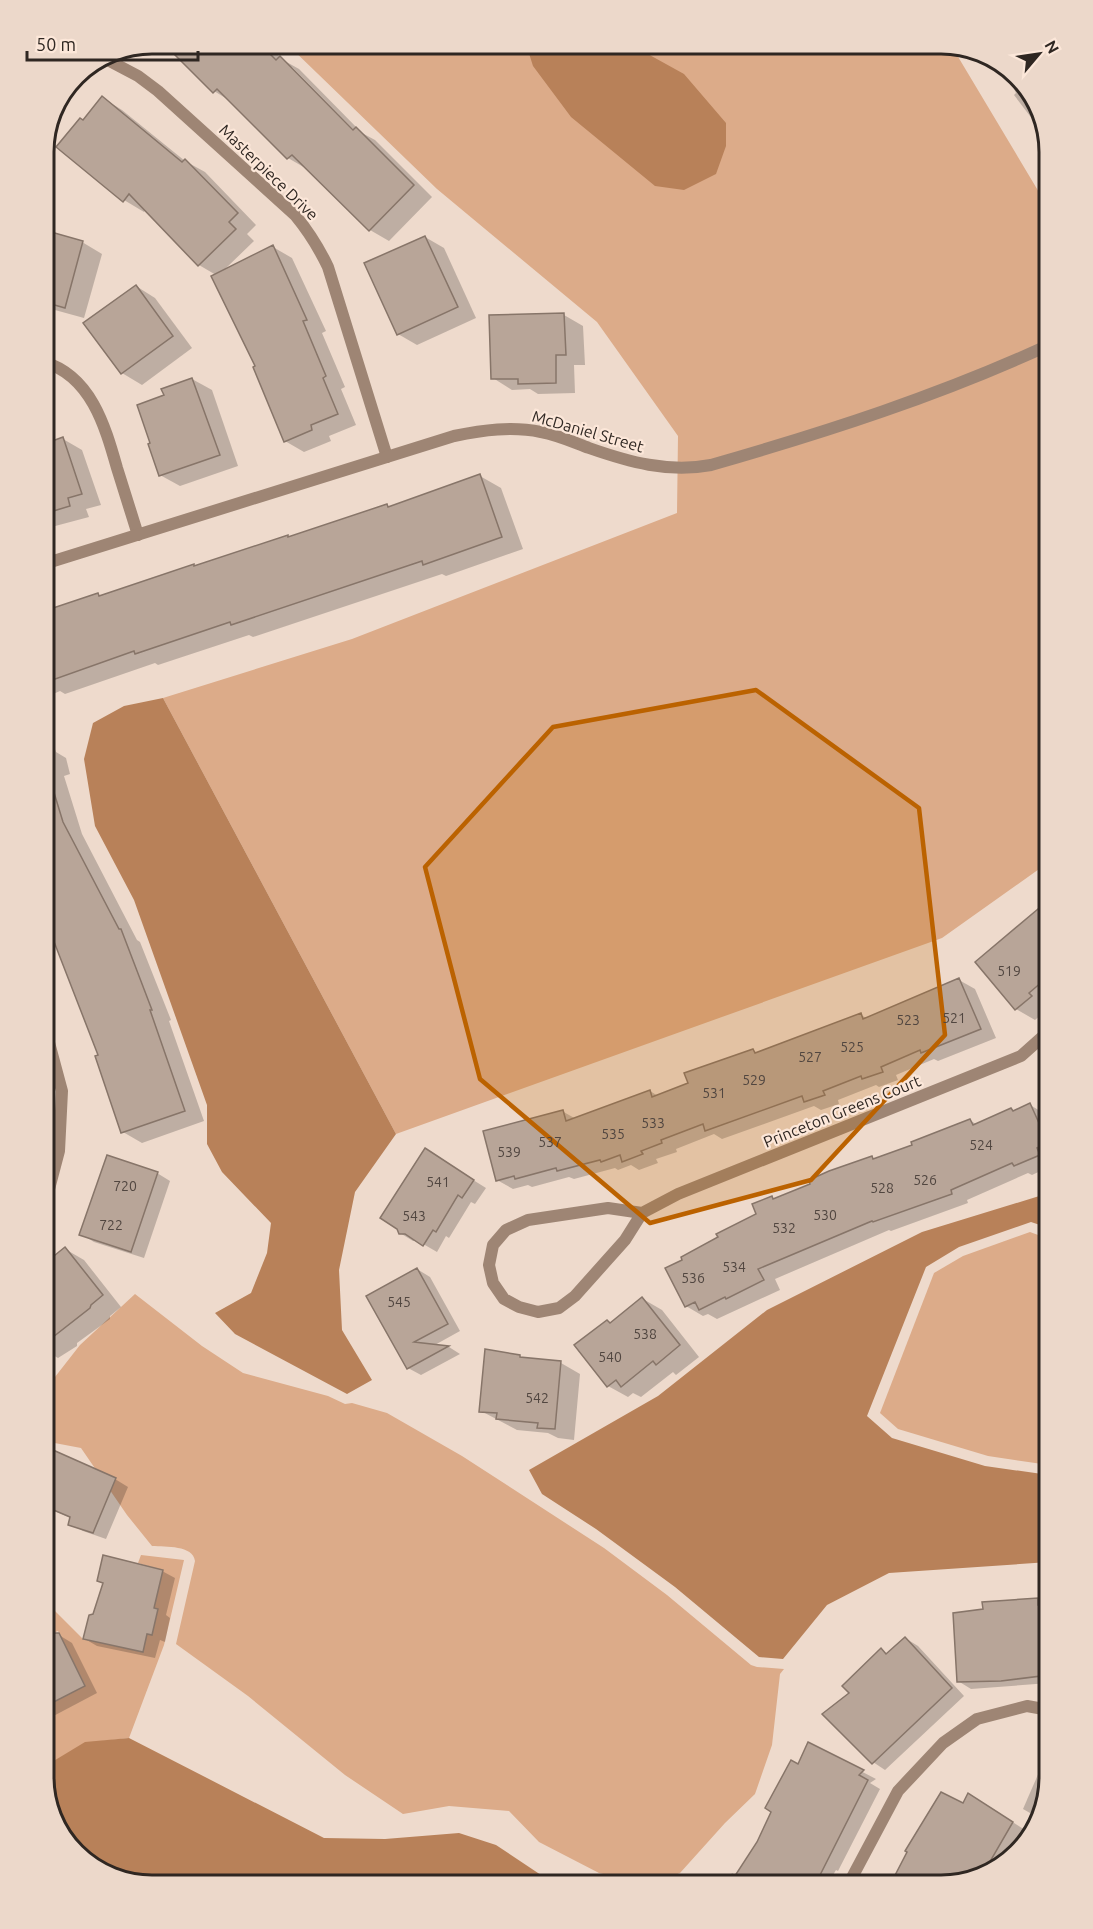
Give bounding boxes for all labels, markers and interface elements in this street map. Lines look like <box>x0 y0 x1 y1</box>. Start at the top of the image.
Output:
scale bar <box>27 24 198 62</box>
north arrow <box>1009 24 1069 84</box>
text: 50 m <box>36 34 76 54</box>
text: N <box>1041 37 1063 56</box>
street label: Masterpiece Drive <box>216 120 322 224</box>
street label: McDaniel Street <box>530 406 647 456</box>
house number: 519 <box>997 963 1021 979</box>
house number: 521 <box>942 1010 966 1026</box>
house number: 523 <box>896 1012 920 1028</box>
house number: 525 <box>840 1039 864 1055</box>
house number: 527 <box>798 1049 822 1065</box>
street label: Princeton Greens Court <box>761 1071 924 1151</box>
house number: 529 <box>742 1072 766 1088</box>
house number: 531 <box>702 1085 726 1101</box>
house number: 533 <box>641 1115 665 1131</box>
house number: 535 <box>601 1126 625 1142</box>
house number: 537 <box>538 1134 562 1150</box>
house number: 524 <box>969 1137 993 1153</box>
house number: 539 <box>497 1144 521 1160</box>
house number: 526 <box>913 1172 937 1188</box>
house number: 541 <box>426 1174 450 1190</box>
house number: 720 <box>113 1178 137 1194</box>
house number: 528 <box>870 1180 894 1196</box>
house number: 530 <box>813 1207 837 1223</box>
house number: 543 <box>402 1208 426 1224</box>
house number: 722 <box>99 1217 123 1233</box>
house number: 532 <box>772 1220 796 1236</box>
house number: 534 <box>722 1259 746 1275</box>
house number: 536 <box>681 1270 705 1286</box>
house number: 545 <box>387 1294 411 1310</box>
house number: 538 <box>633 1326 657 1342</box>
house number: 540 <box>598 1349 622 1365</box>
house number: 542 <box>525 1390 549 1406</box>

